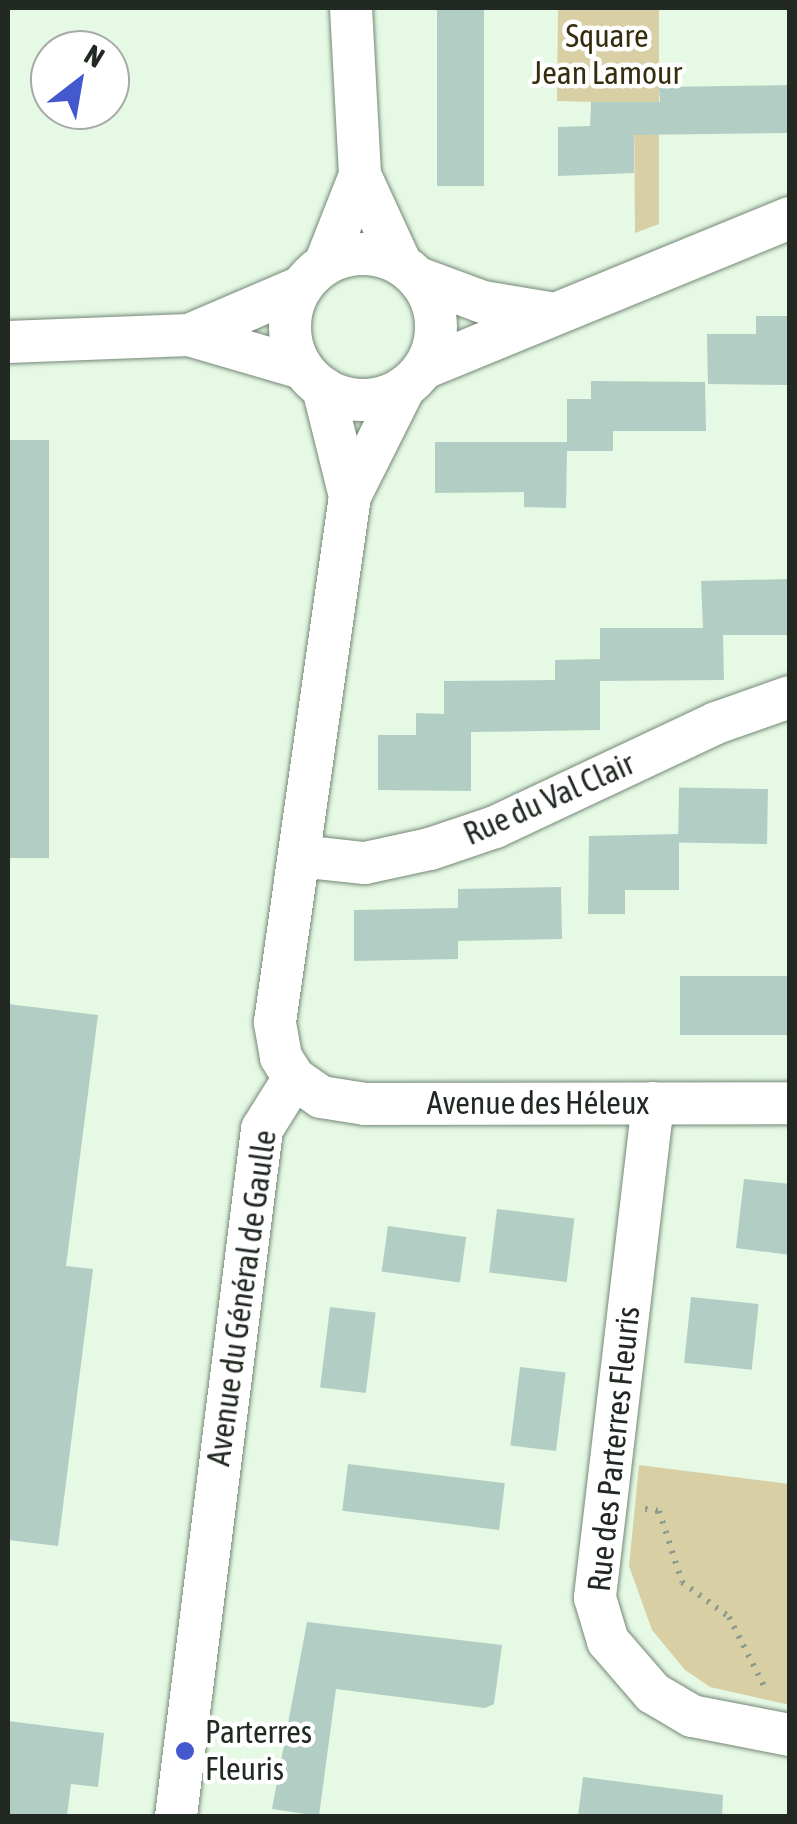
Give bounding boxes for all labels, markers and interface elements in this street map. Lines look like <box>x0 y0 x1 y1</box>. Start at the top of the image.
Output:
park label: Square Jean Lamour <box>532 18 682 93</box>
north arrow <box>30 30 130 130</box>
text: N <box>79 38 110 74</box>
street label: Rue du Val Clair <box>458 744 640 854</box>
street label: Avenue des Héleux <box>427 1084 649 1122</box>
street label: Avenue du Général de Gaulle <box>199 1128 285 1468</box>
street label: Rue des Parterres Fleuris <box>580 1305 648 1593</box>
place label: Parterres Fleuris <box>205 1714 312 1789</box>
marker: Parterres Fleuris <box>174 1740 196 1762</box>

